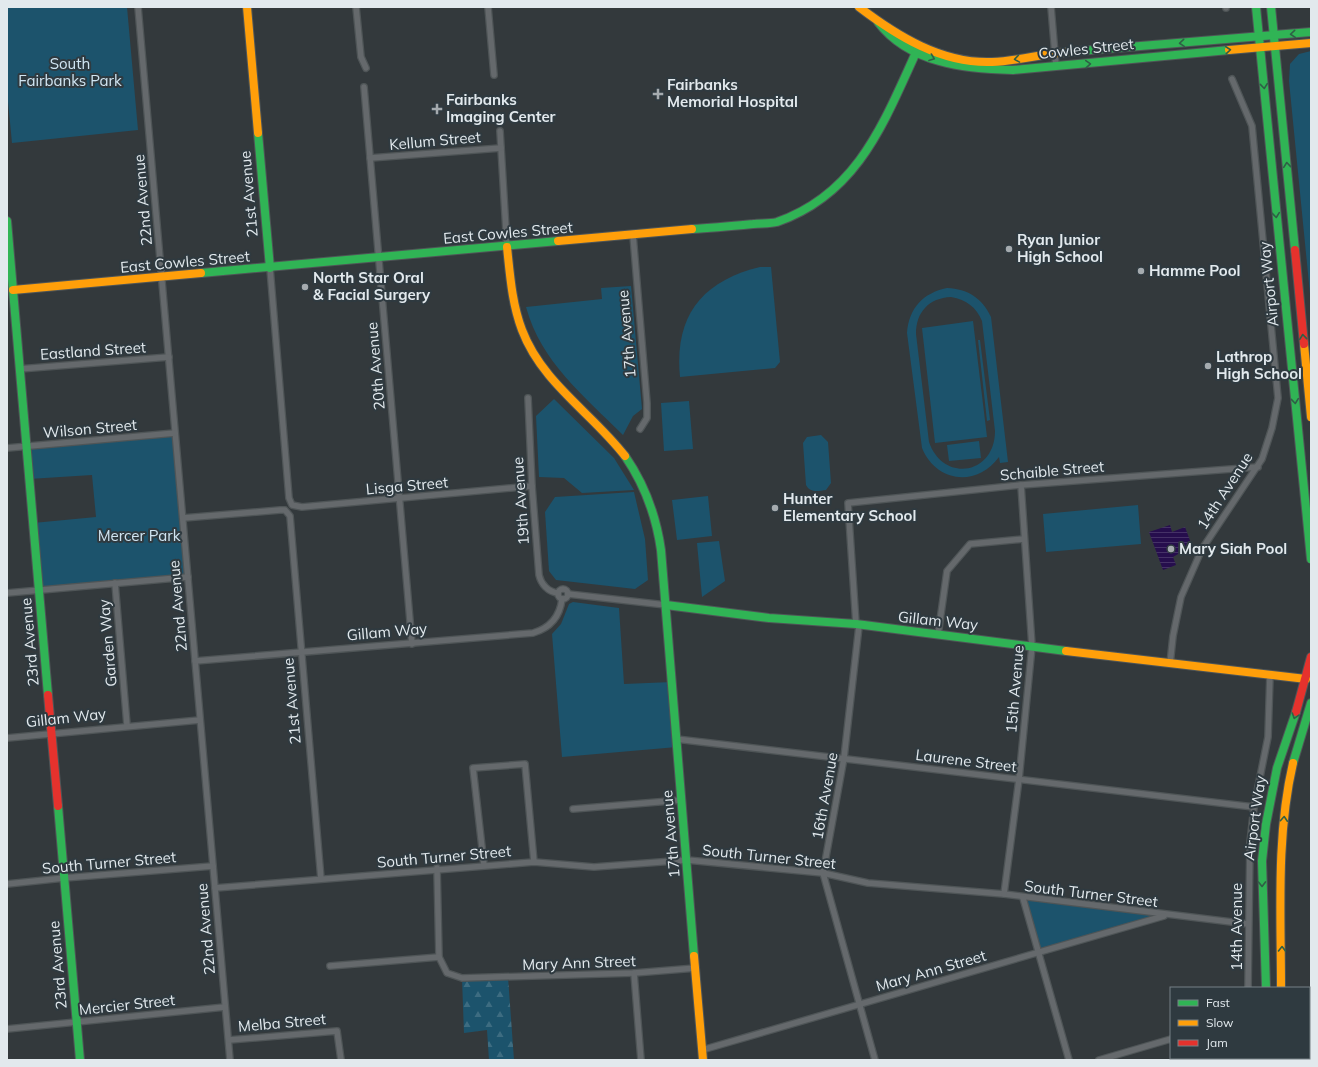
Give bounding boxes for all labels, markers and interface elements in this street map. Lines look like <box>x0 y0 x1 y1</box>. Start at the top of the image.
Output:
one-way arrow <box>1290 29 1296 38</box>
street label: Cowles Street <box>1037 34 1135 63</box>
one-way arrow <box>1179 38 1185 47</box>
one-way arrow <box>1225 46 1231 55</box>
park label: South Fairbanks Park <box>18 54 122 90</box>
one-way arrow <box>928 54 935 62</box>
one-way arrow <box>1014 54 1020 63</box>
one-way arrow <box>1085 59 1091 68</box>
place label: Fairbanks Memorial Hospital <box>667 75 798 111</box>
one-way arrow <box>1259 83 1268 89</box>
marker: Fairbanks Memorial Hospital <box>652 88 664 100</box>
place label: Fairbanks Imaging Center <box>446 90 556 126</box>
marker: Fairbanks Imaging Center <box>431 103 443 115</box>
street label: Kellum Street <box>388 127 482 154</box>
street label: 21st Avenue <box>235 150 262 238</box>
street label: 22nd Avenue <box>129 153 156 247</box>
one-way arrow <box>1282 162 1291 169</box>
one-way arrow <box>1272 212 1281 218</box>
street label: East Cowles Street <box>442 217 574 248</box>
place label: Ryan Junior High School <box>1017 230 1103 266</box>
street label: Airport Way <box>1255 241 1282 327</box>
marker: Ryan Junior High School <box>1004 244 1014 254</box>
street label: East Cowles Street <box>119 246 251 277</box>
place label: Hamme Pool <box>1149 261 1241 280</box>
marker: Hamme Pool <box>1136 266 1146 276</box>
place label: North Star Oral & Facial Surgery <box>313 268 431 304</box>
marker: North Star Oral & Facial Surgery <box>300 282 310 292</box>
street label: 17th Avenue <box>613 289 640 379</box>
street label: 20th Avenue <box>362 321 389 411</box>
one-way arrow <box>1299 334 1308 340</box>
street label: Eastland Street <box>39 337 147 364</box>
place label: Lathrop High School <box>1216 347 1302 383</box>
marker: Lathrop High School <box>1203 361 1213 371</box>
one-way arrow <box>1290 397 1299 404</box>
street label: Wilson Street <box>42 415 138 442</box>
street label: 14th Avenue <box>1193 449 1257 533</box>
street label: 19th Avenue <box>508 456 533 546</box>
street label: Schaible Street <box>999 456 1105 485</box>
street label: Lisga Street <box>365 472 449 499</box>
place label: Hunter Elementary School <box>783 489 916 525</box>
marker: Hunter Elementary School <box>770 503 780 513</box>
park label: Mercer Park <box>98 526 181 545</box>
place label: Mary Siah Pool <box>1179 539 1287 558</box>
marker: Mary Siah Pool <box>1166 544 1176 554</box>
street label: 22nd Avenue <box>164 559 191 653</box>
street label: 23rd Avenue <box>16 597 43 687</box>
street label: Garden Way <box>94 598 121 688</box>
street label: Gillam Way <box>897 607 979 634</box>
street label: Gillam Way <box>346 619 428 644</box>
street label: 15th Avenue <box>1001 644 1028 734</box>
street label: 21st Avenue <box>278 657 305 745</box>
street label: Gillam Way <box>25 704 107 731</box>
one-way arrow <box>1291 713 1299 720</box>
street label: Laurene Street <box>914 745 1018 776</box>
street label: 16th Avenue <box>807 751 842 841</box>
street label: Airport Way <box>1239 774 1270 862</box>
street label: 17th Avenue <box>657 789 684 879</box>
one-way arrow <box>1280 816 1289 822</box>
street label: South Turner Street <box>701 840 837 873</box>
street label: South Turner Street <box>376 841 512 872</box>
street label: South Turner Street <box>41 847 177 878</box>
street label: South Turner Street <box>1023 876 1159 911</box>
one-way arrow <box>1258 881 1266 887</box>
street label: 22nd Avenue <box>192 882 219 976</box>
street label: 14th Avenue <box>1227 883 1246 971</box>
street label: 23rd Avenue <box>44 920 71 1010</box>
street label: Mary Ann Street <box>874 946 988 995</box>
one-way arrow <box>1277 946 1286 952</box>
street label: Mary Ann Street <box>522 951 636 974</box>
legend <box>1170 987 1310 1059</box>
street label: Mercier Street <box>78 990 176 1019</box>
text: Fast <box>1206 995 1230 1010</box>
street label: Melba Street <box>237 1009 327 1036</box>
text: Slow <box>1206 1015 1234 1030</box>
text: Jam <box>1206 1035 1228 1050</box>

